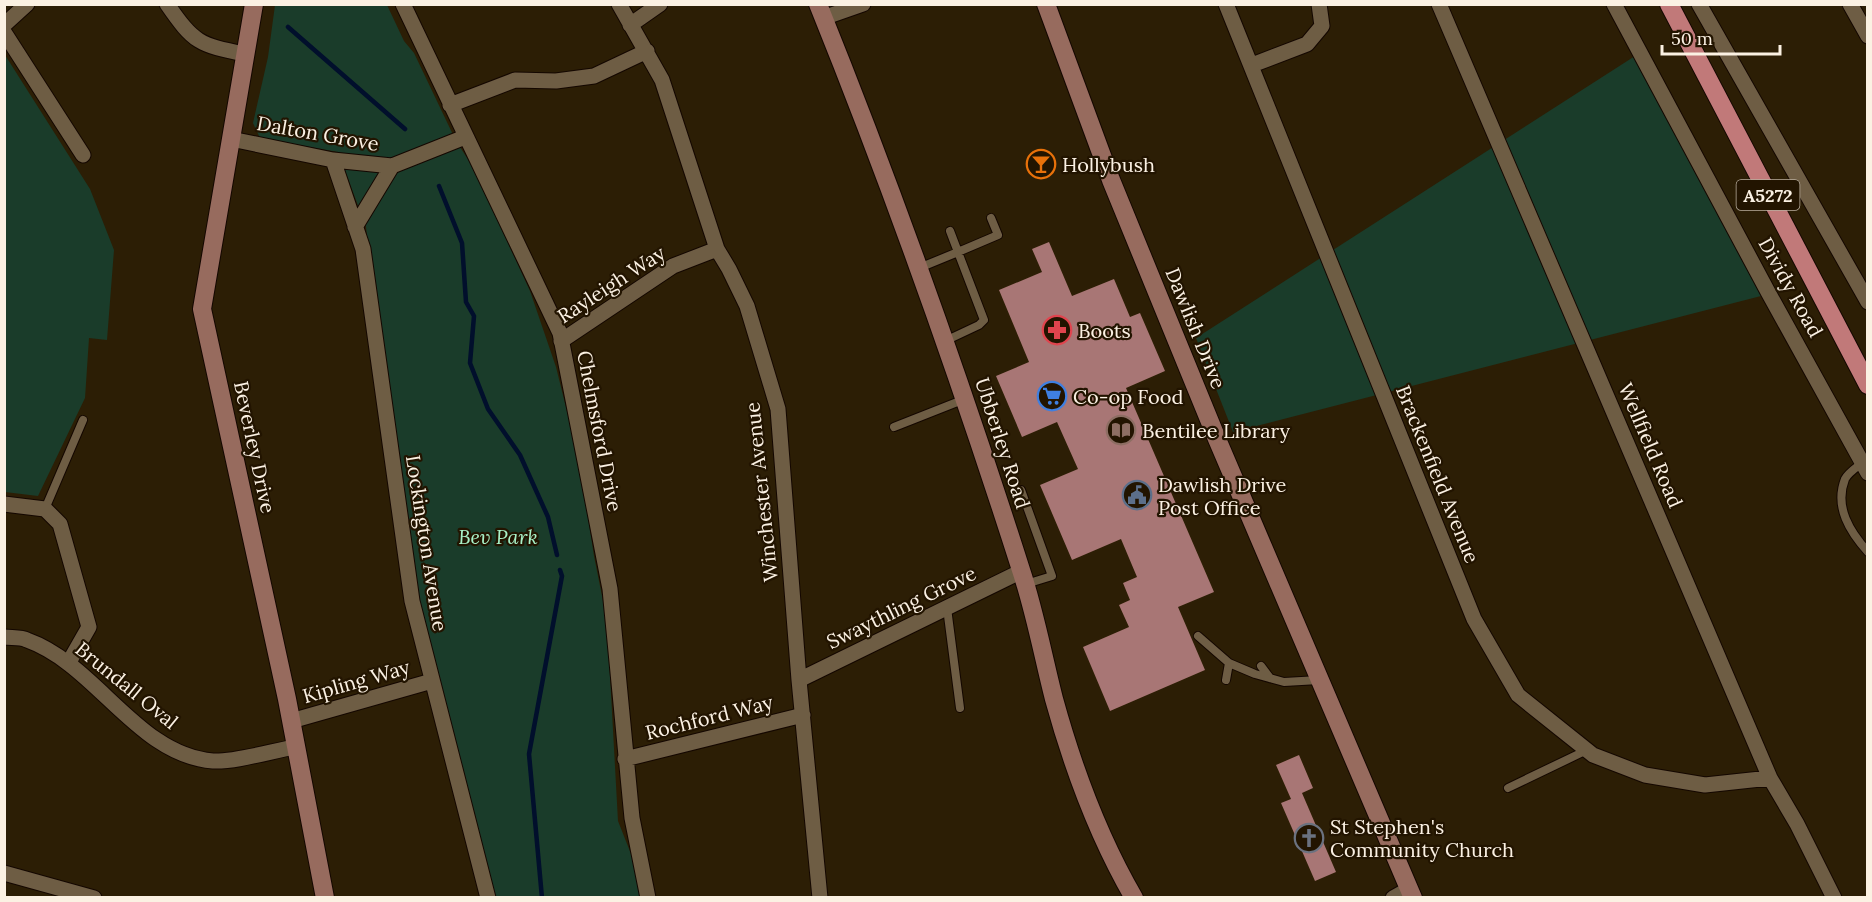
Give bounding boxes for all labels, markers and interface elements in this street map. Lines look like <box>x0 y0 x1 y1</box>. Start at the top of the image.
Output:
scale bar <box>1662 18 1780 56</box>
text: 50 m <box>1671 27 1713 50</box>
street label: Dalton Grove <box>255 110 381 156</box>
bar icon: Hollybush <box>1025 148 1057 180</box>
place label: Hollybush <box>1062 152 1155 177</box>
road number: A5272 <box>1736 180 1800 210</box>
street label: Dividy Road <box>1753 233 1829 341</box>
street label: Rayleigh Way <box>552 240 670 328</box>
street label: Dawlish Drive <box>1160 264 1232 392</box>
pharmacy icon: Boots <box>1041 314 1073 346</box>
place label: Boots <box>1078 318 1131 343</box>
street label: Chelmsford Drive <box>572 348 628 514</box>
street label: Ubberley Road <box>970 374 1036 512</box>
street label: Beverley Drive <box>229 379 281 516</box>
street label: Wellfield Road <box>1613 379 1689 511</box>
supermarket icon: Co-op Food <box>1036 380 1068 412</box>
street label: Brackenfield Avenue <box>1391 382 1485 567</box>
place label: Co-op Food <box>1073 384 1183 409</box>
street label: Winchester Avenue <box>739 401 783 583</box>
library icon: Bentilee Library <box>1105 414 1137 446</box>
place label: Bentilee Library <box>1142 418 1291 443</box>
street label: Lockington Avenue <box>401 453 453 633</box>
place label: Dawlish Drive Post Office <box>1158 472 1287 520</box>
public building icon: Dawlish Drive Post Office <box>1121 479 1153 511</box>
park label: Bev Park <box>458 524 538 549</box>
street label: Swaythling Grove <box>822 560 980 654</box>
street label: Brundall Oval <box>71 636 183 734</box>
street label: Kipling Way <box>299 654 413 708</box>
street label: Rochford Way <box>643 689 776 745</box>
place label: St Stephen's Community Church <box>1330 814 1514 862</box>
church icon: St Stephen's Community Church <box>1293 822 1325 854</box>

